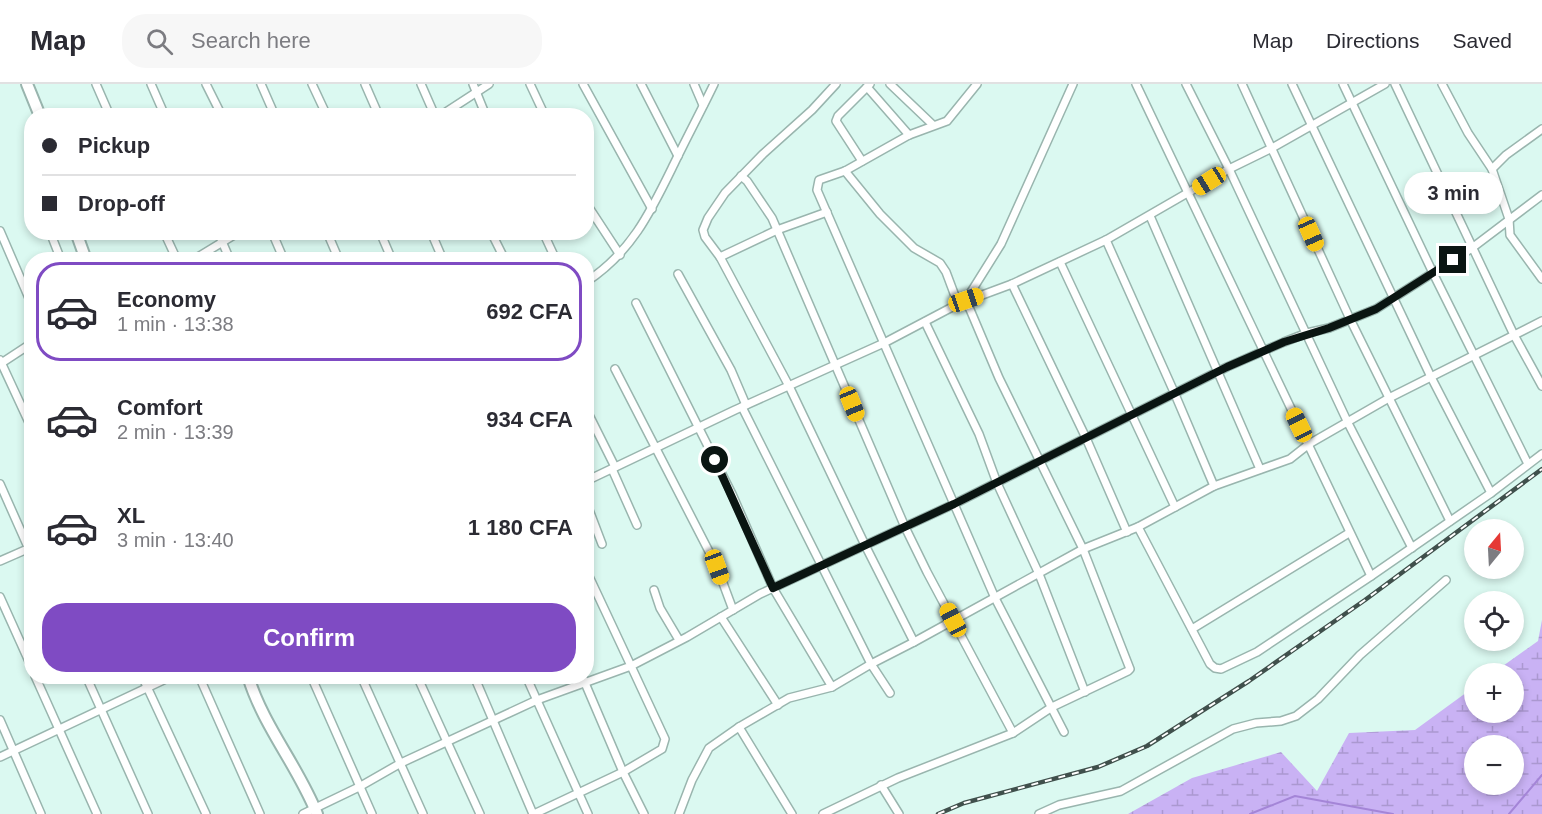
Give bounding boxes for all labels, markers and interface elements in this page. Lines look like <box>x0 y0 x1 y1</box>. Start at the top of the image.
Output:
search box <box>122 14 542 68</box>
text: Map <box>30 25 86 56</box>
icon: search <box>143 25 176 58</box>
text: Search here <box>191 28 311 53</box>
text: Map <box>1252 29 1293 52</box>
text: Directions <box>1326 29 1419 52</box>
text: Saved <box>1452 29 1512 52</box>
text: Pickup <box>78 133 150 158</box>
car <box>1189 164 1229 198</box>
callout: 3 min <box>1404 173 1502 215</box>
text: 3 min <box>1427 182 1480 204</box>
text: Drop-off <box>78 191 165 216</box>
car <box>1295 214 1327 254</box>
route end <box>1439 246 1466 273</box>
icon: car <box>45 285 99 339</box>
car <box>946 286 986 314</box>
text: Economy <box>117 287 216 312</box>
text: 692 CFA <box>486 299 573 324</box>
text: 1 min · 13:38 <box>117 313 234 335</box>
car <box>837 384 867 424</box>
icon: car <box>45 393 99 447</box>
text: Comfort <box>117 395 203 420</box>
car <box>1283 405 1315 445</box>
text: 934 CFA <box>486 407 573 432</box>
text: 2 min · 13:39 <box>117 421 234 443</box>
route start <box>701 446 728 473</box>
icon: car <box>45 501 99 555</box>
text: XL <box>117 503 145 528</box>
text: 1 180 CFA <box>468 515 573 540</box>
north arrow <box>1464 519 1524 579</box>
map controls <box>1464 519 1524 795</box>
text: 3 min · 13:40 <box>117 529 234 551</box>
car <box>702 547 732 587</box>
button: locate <box>1464 591 1524 651</box>
car <box>937 600 969 640</box>
button: Confirm <box>42 603 576 672</box>
button: + <box>1464 663 1524 723</box>
button: − <box>1464 735 1524 795</box>

